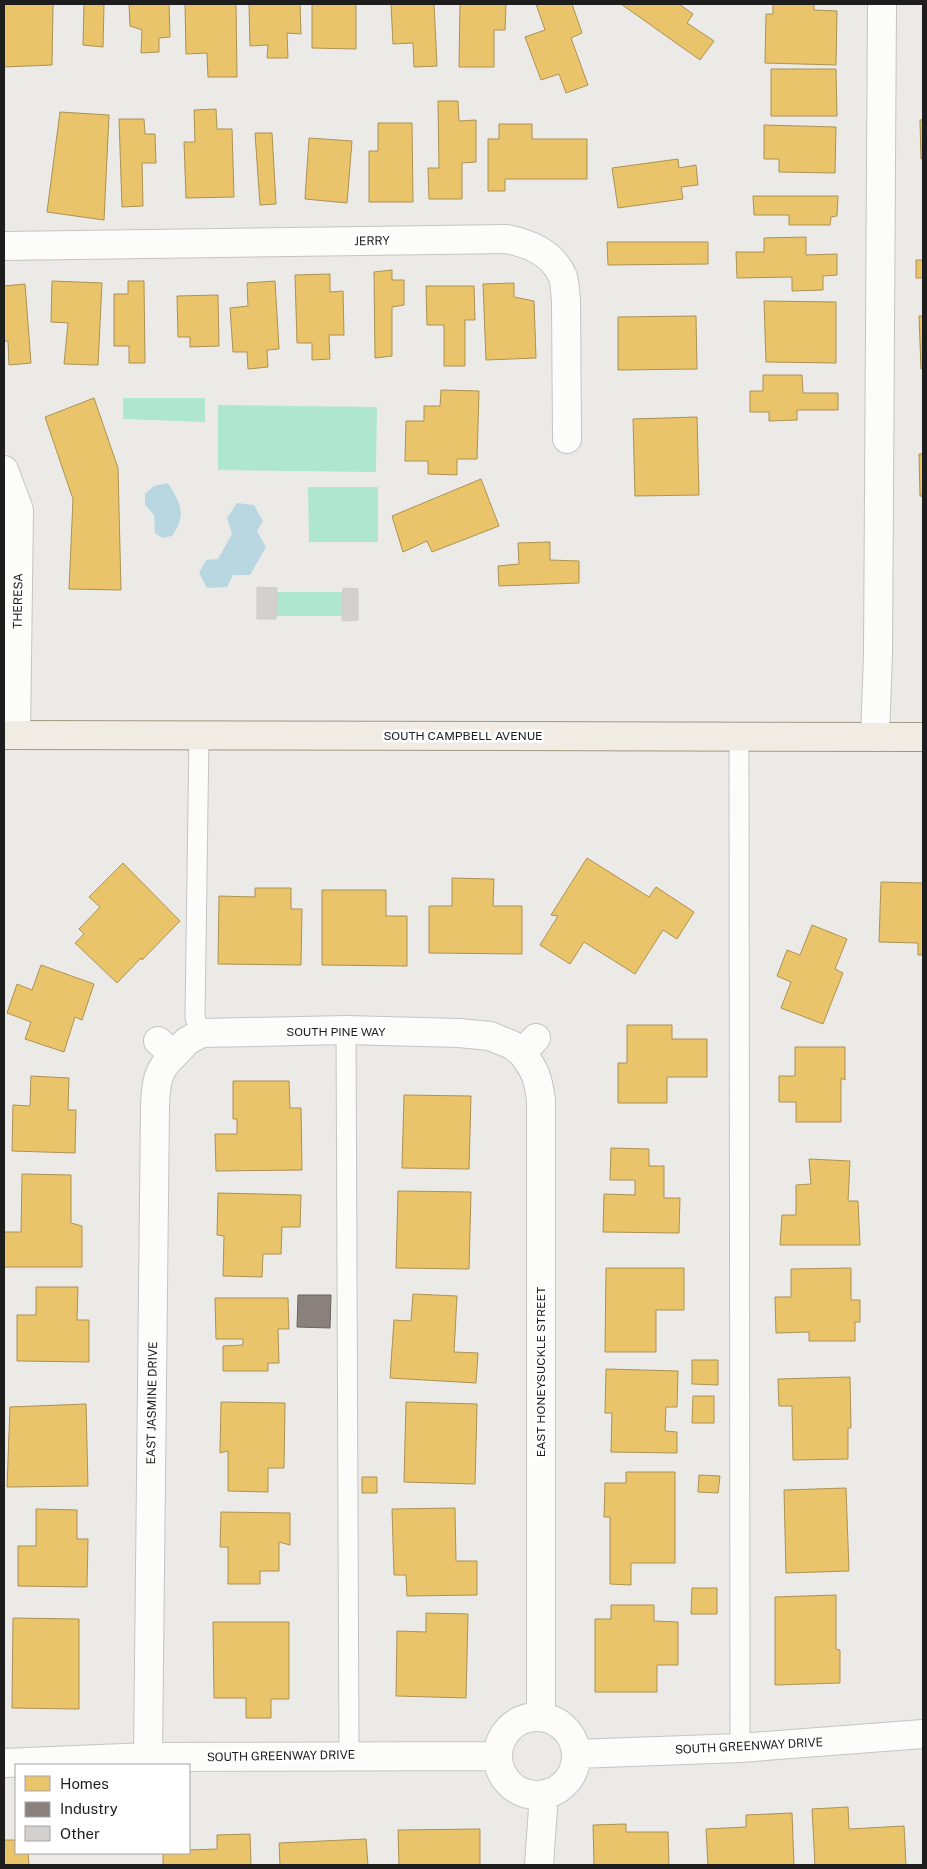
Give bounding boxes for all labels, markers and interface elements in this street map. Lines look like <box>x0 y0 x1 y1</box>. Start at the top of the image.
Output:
street label: JERRY <box>354 234 391 248</box>
street label: THERESA <box>11 573 25 629</box>
street label: SOUTH CAMPBELL AVENUE <box>383 729 543 743</box>
street label: SOUTH PINE WAY <box>286 1025 386 1039</box>
street label: EAST HONEYSUCKLE STREET <box>534 1287 548 1457</box>
street label: EAST JASMINE DRIVE <box>144 1341 160 1465</box>
street label: SOUTH GREENWAY DRIVE <box>675 1735 823 1757</box>
street label: SOUTH GREENWAY DRIVE <box>207 1748 355 1764</box>
legend <box>15 1764 190 1854</box>
text: Homes <box>60 1775 109 1792</box>
text: Industry <box>60 1800 118 1817</box>
text: Other <box>60 1825 100 1842</box>

